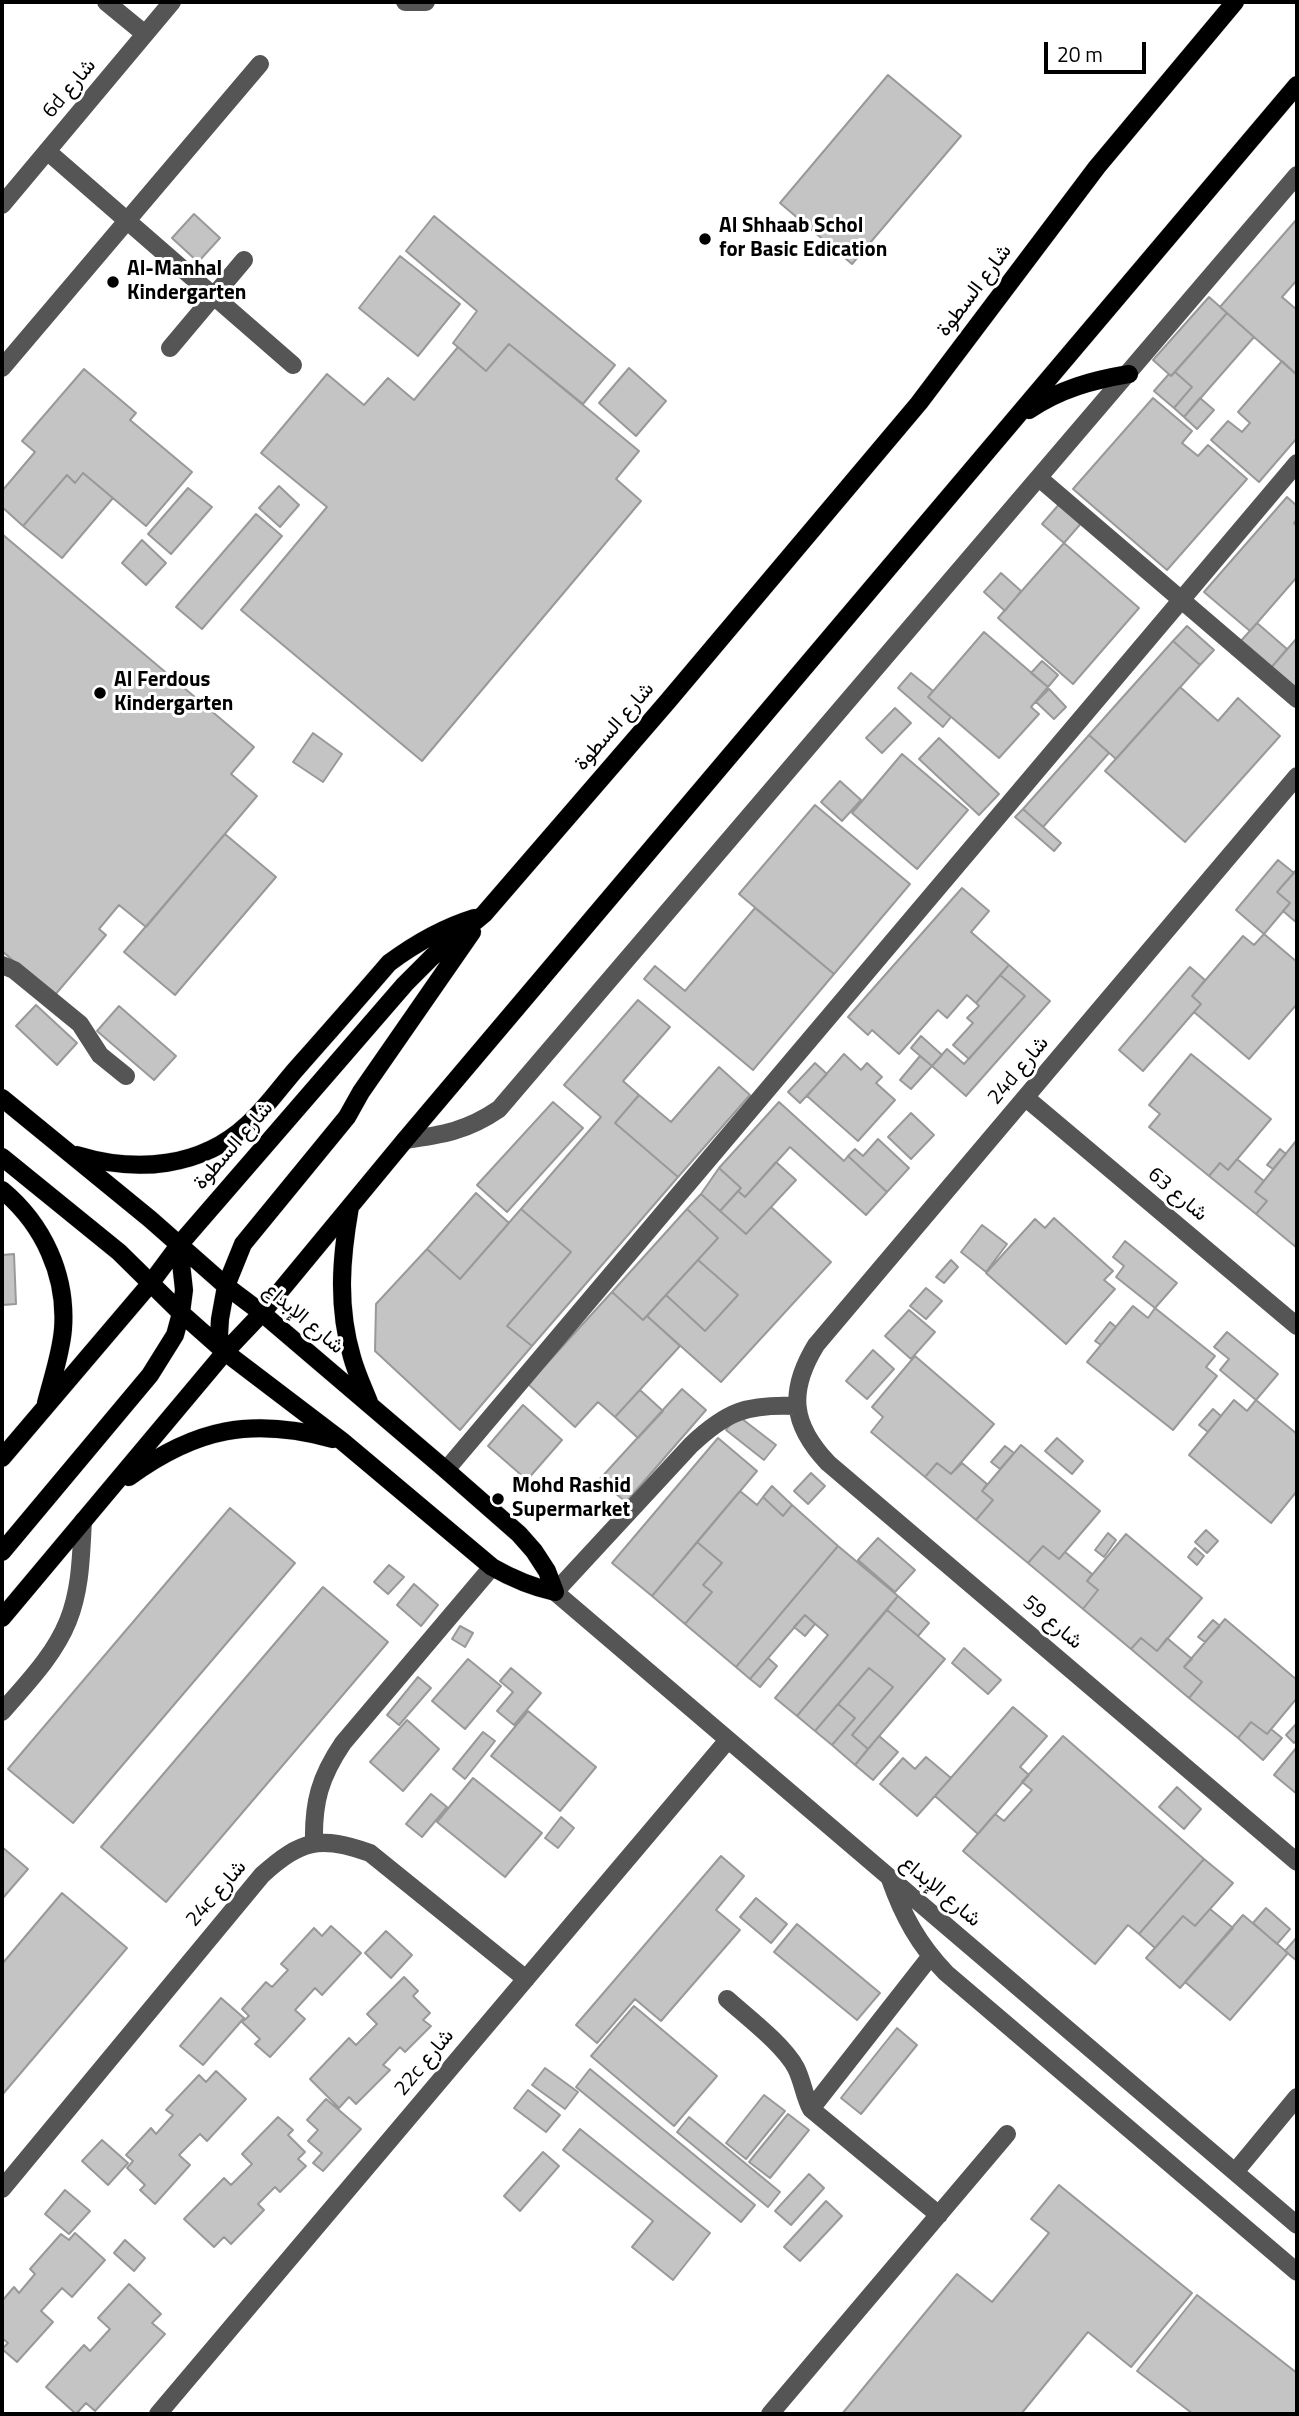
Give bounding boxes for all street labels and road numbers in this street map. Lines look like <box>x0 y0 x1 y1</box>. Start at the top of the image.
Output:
street label: 6d شارع <box>38 54 102 124</box>
street label: شارع السطوة <box>932 240 1018 342</box>
street label: شارع السطوة <box>570 678 660 776</box>
street label: 24d شارع <box>983 1032 1055 1110</box>
street label: شارع السطوة <box>189 1097 279 1195</box>
street label: شارع 63 <box>1142 1163 1212 1227</box>
street label: شارع الإبداع <box>257 1278 349 1360</box>
street label: شارع 59 <box>1017 1591 1087 1655</box>
street label: شارع الإبداع <box>894 1851 986 1933</box>
street label: 24c شارع <box>181 1856 253 1932</box>
street label: 22c شارع <box>390 2024 460 2102</box>

